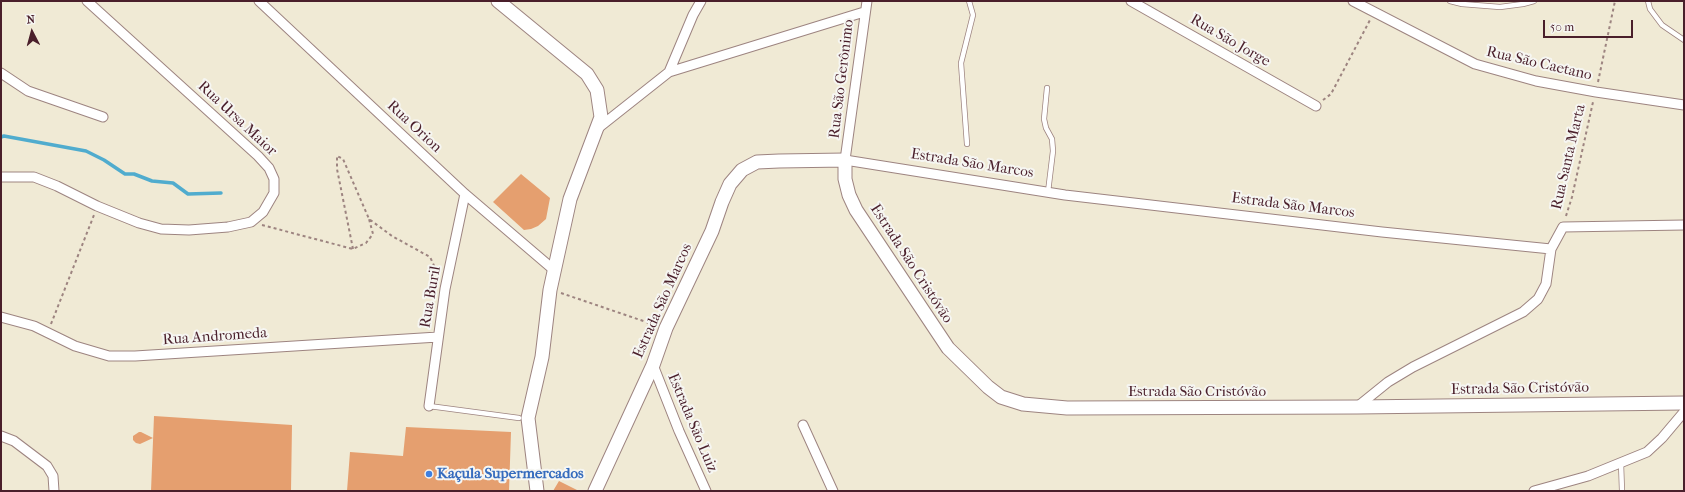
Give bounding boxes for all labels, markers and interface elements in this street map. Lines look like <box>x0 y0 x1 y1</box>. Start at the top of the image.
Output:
street label: Rua São Jorge <box>1187 11 1273 71</box>
north arrow <box>12 12 52 52</box>
scale bar <box>1545 12 1635 38</box>
text: N <box>26 13 36 26</box>
street label: Rua São Gerônimo <box>826 18 858 140</box>
text: 50 m <box>1550 20 1574 34</box>
street label: Rua São Caetano <box>1484 43 1594 85</box>
street label: Rua Ursa Maior <box>194 78 280 160</box>
street label: Rua Orion <box>383 97 445 157</box>
street label: Rua Santa Marta <box>1548 103 1590 211</box>
street label: Estrada São Marcos <box>909 145 1035 183</box>
street label: Estrada São Marcos <box>1230 190 1356 222</box>
street label: Estrada São Cristóvão <box>866 201 956 327</box>
street label: Estrada São Marcos <box>630 241 696 361</box>
street label: Rua Buril <box>417 265 445 329</box>
street label: Rua Andromeda <box>162 324 268 350</box>
street label: Estrada São Luiz <box>663 371 721 475</box>
street label: Estrada São Cristóvão <box>1451 379 1589 399</box>
street label: Estrada São Cristóvão <box>1128 383 1266 401</box>
place label: Kaçula Supermercados <box>437 465 584 483</box>
marker: Kaçula Supermercados <box>424 469 434 479</box>

